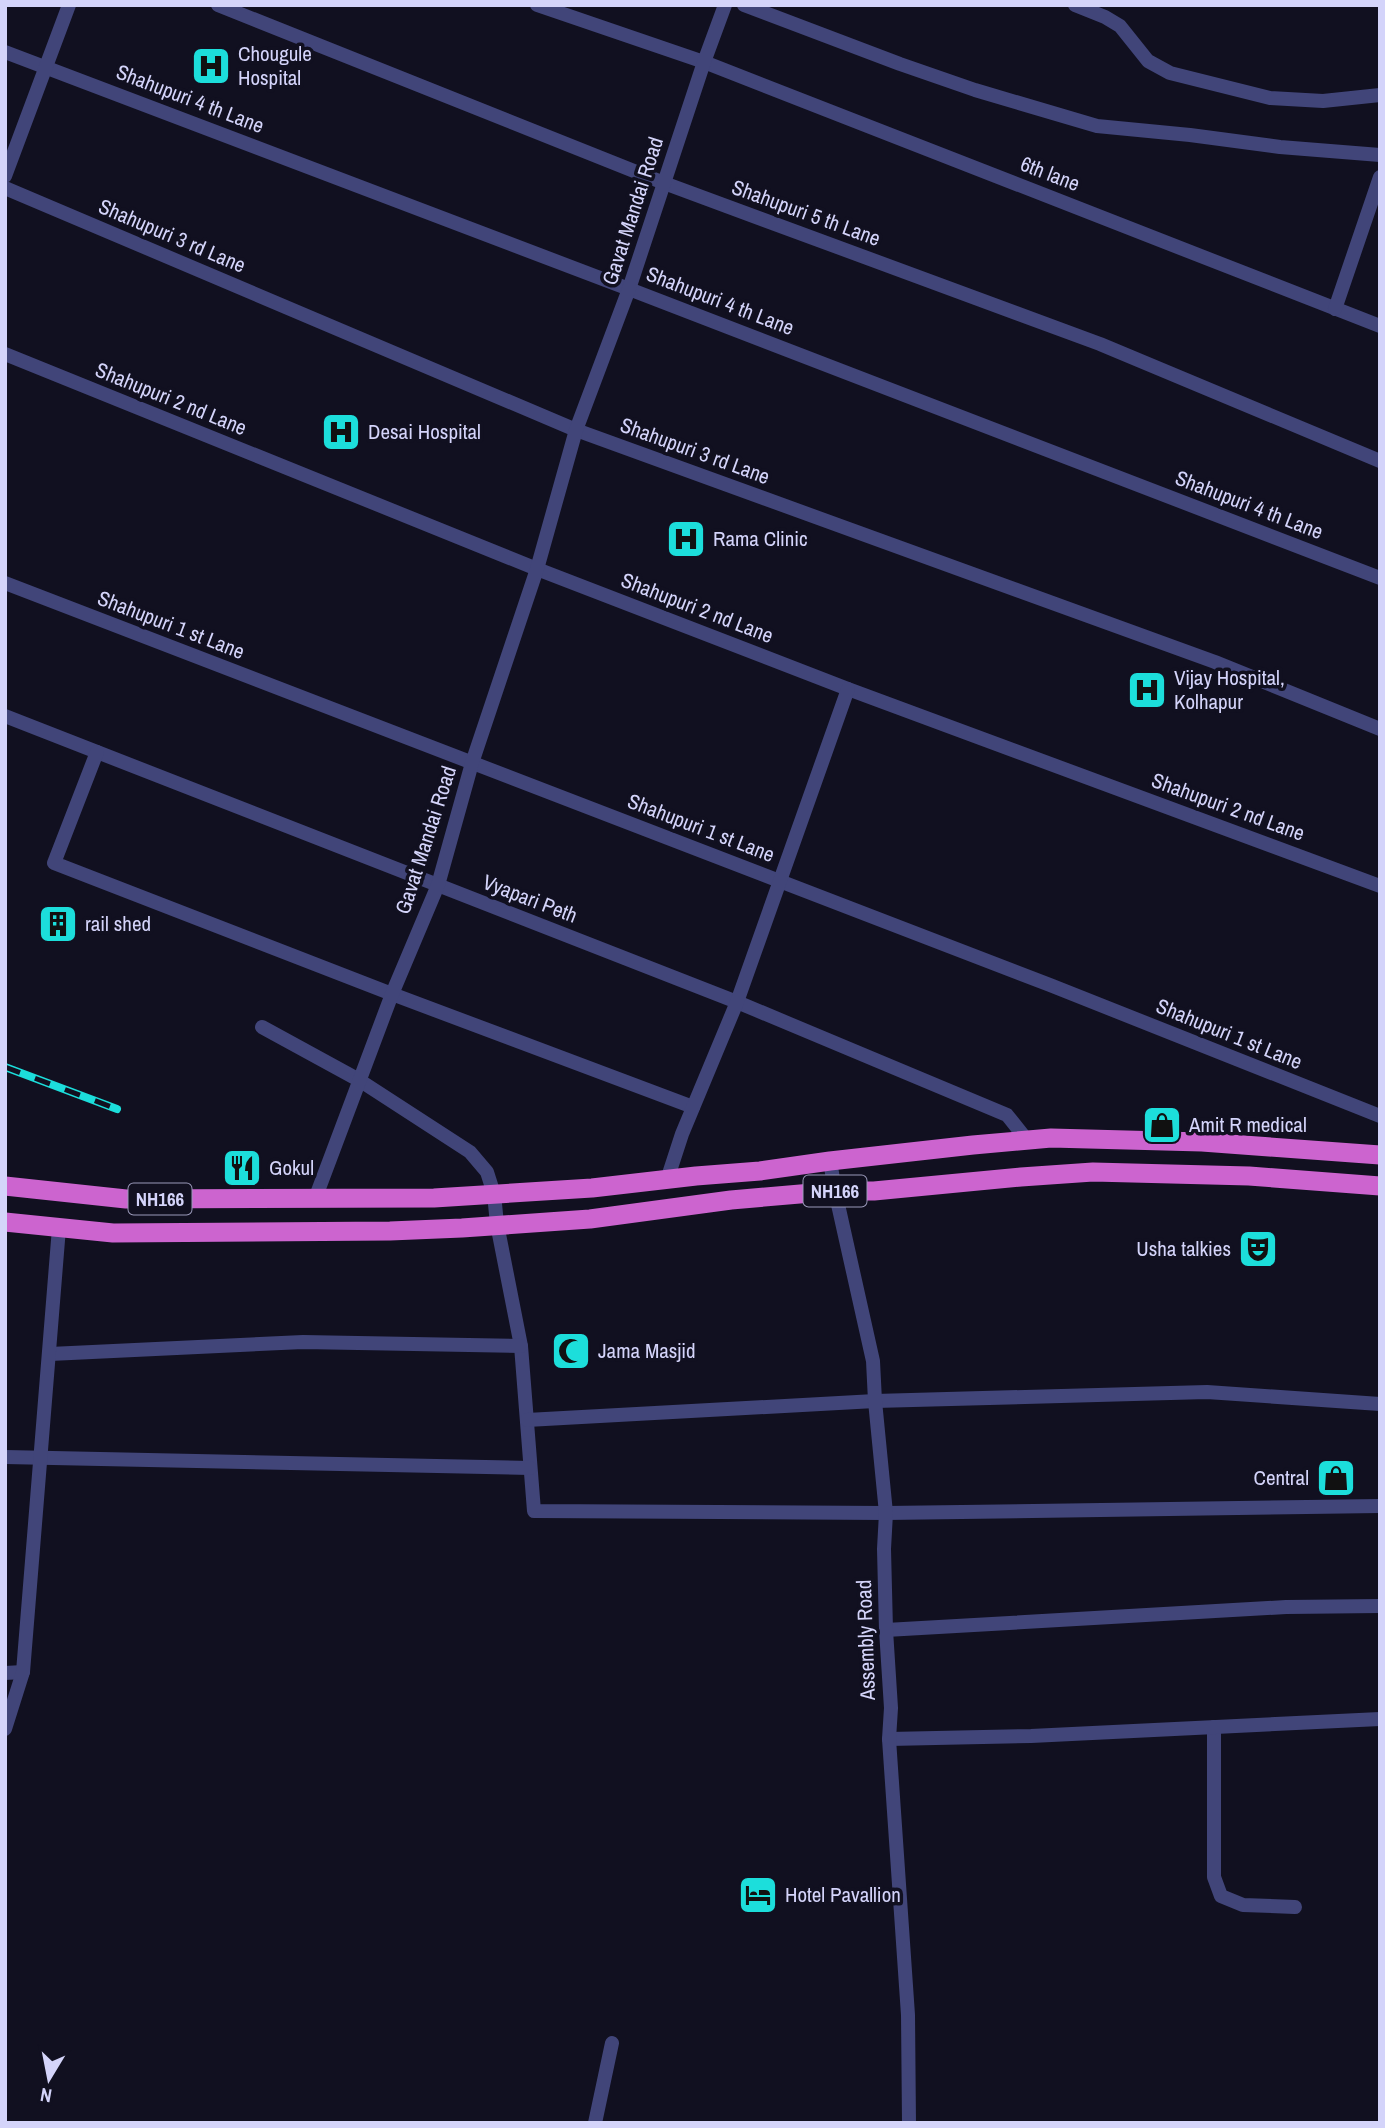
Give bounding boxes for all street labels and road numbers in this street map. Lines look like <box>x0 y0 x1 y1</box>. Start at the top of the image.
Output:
street label: Shahupuri 4 th Lane <box>112 57 268 140</box>
street label: Gavat Mandai Road <box>595 133 670 289</box>
street label: 6th lane <box>1016 149 1084 198</box>
street label: Shahupuri 5 th Lane <box>728 172 884 253</box>
street label: Shahupuri 3 rd Lane <box>94 192 250 280</box>
street label: Shahupuri 4 th Lane <box>642 259 798 342</box>
street label: Shahupuri 2 nd Lane <box>91 355 251 442</box>
street label: Shahupuri 3 rd Lane <box>616 410 774 491</box>
street label: Shahupuri 4 th Lane <box>1171 463 1327 546</box>
street label: Shahupuri 2 nd Lane <box>617 565 777 650</box>
street label: Shahupuri 1 st Lane <box>94 583 249 666</box>
street label: Gavat Mandai Road <box>388 762 463 918</box>
street label: Shahupuri 2 nd Lane <box>1148 765 1309 848</box>
street label: Shahupuri 1 st Lane <box>624 786 779 869</box>
street label: Vyapari Peth <box>479 867 582 930</box>
street label: Shahupuri 1 st Lane <box>1152 991 1307 1076</box>
road number: NH166 <box>804 1176 866 1206</box>
road number: NH166 <box>128 1184 192 1214</box>
street label: Assembly Road <box>849 1579 882 1702</box>

